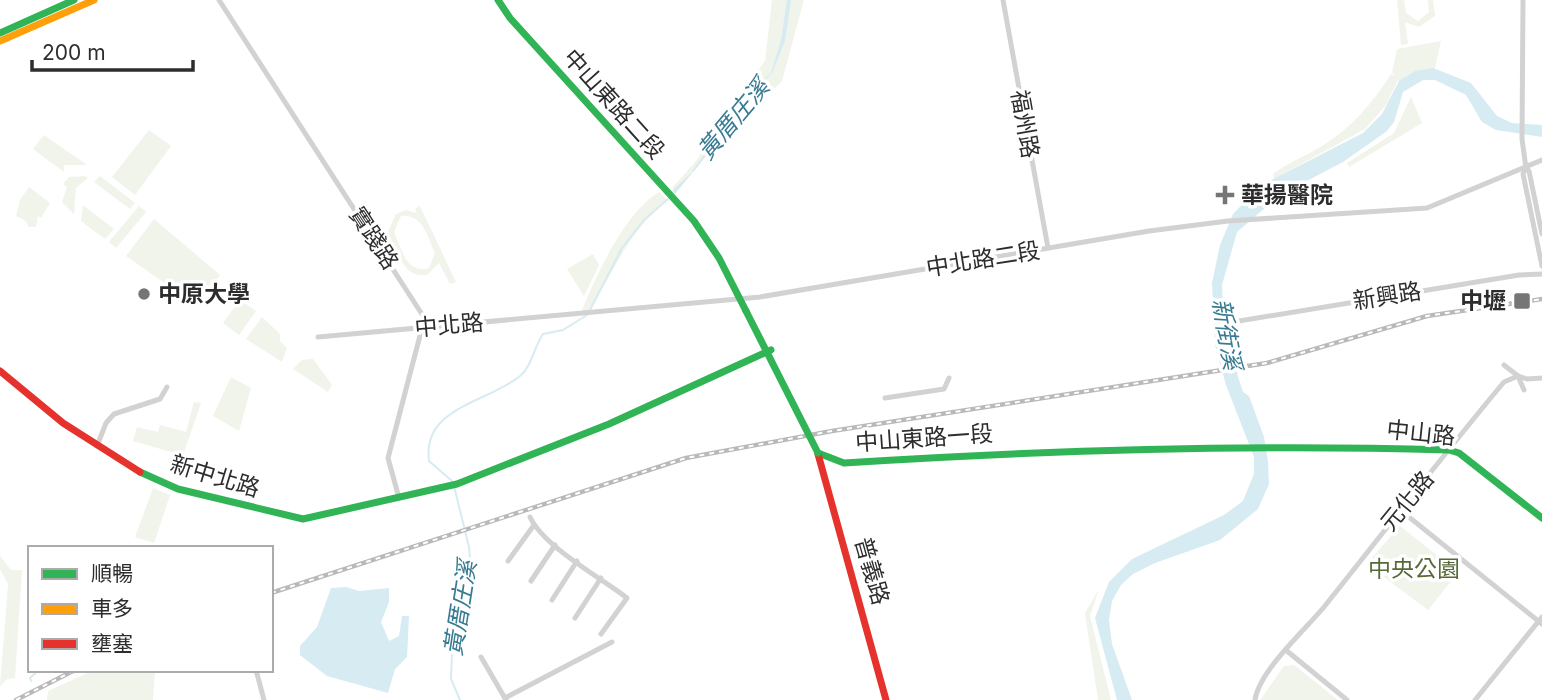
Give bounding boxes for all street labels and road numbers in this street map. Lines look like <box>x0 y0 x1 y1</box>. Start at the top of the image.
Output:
street label: 中山東路二段 <box>557 43 671 165</box>
street label: 福州路 <box>1005 88 1045 160</box>
street label: 實踐路 <box>343 201 405 275</box>
street label: 中北路二段 <box>924 236 1042 282</box>
street label: 新興路 <box>1351 277 1423 315</box>
street label: 中北路 <box>413 308 485 342</box>
street label: 中山路 <box>1385 415 1457 451</box>
street label: 中山東路一段 <box>854 419 994 457</box>
street label: 新中北路 <box>167 449 263 503</box>
street label: 元化路 <box>1374 465 1440 537</box>
street label: 普義路 <box>849 534 895 608</box>

